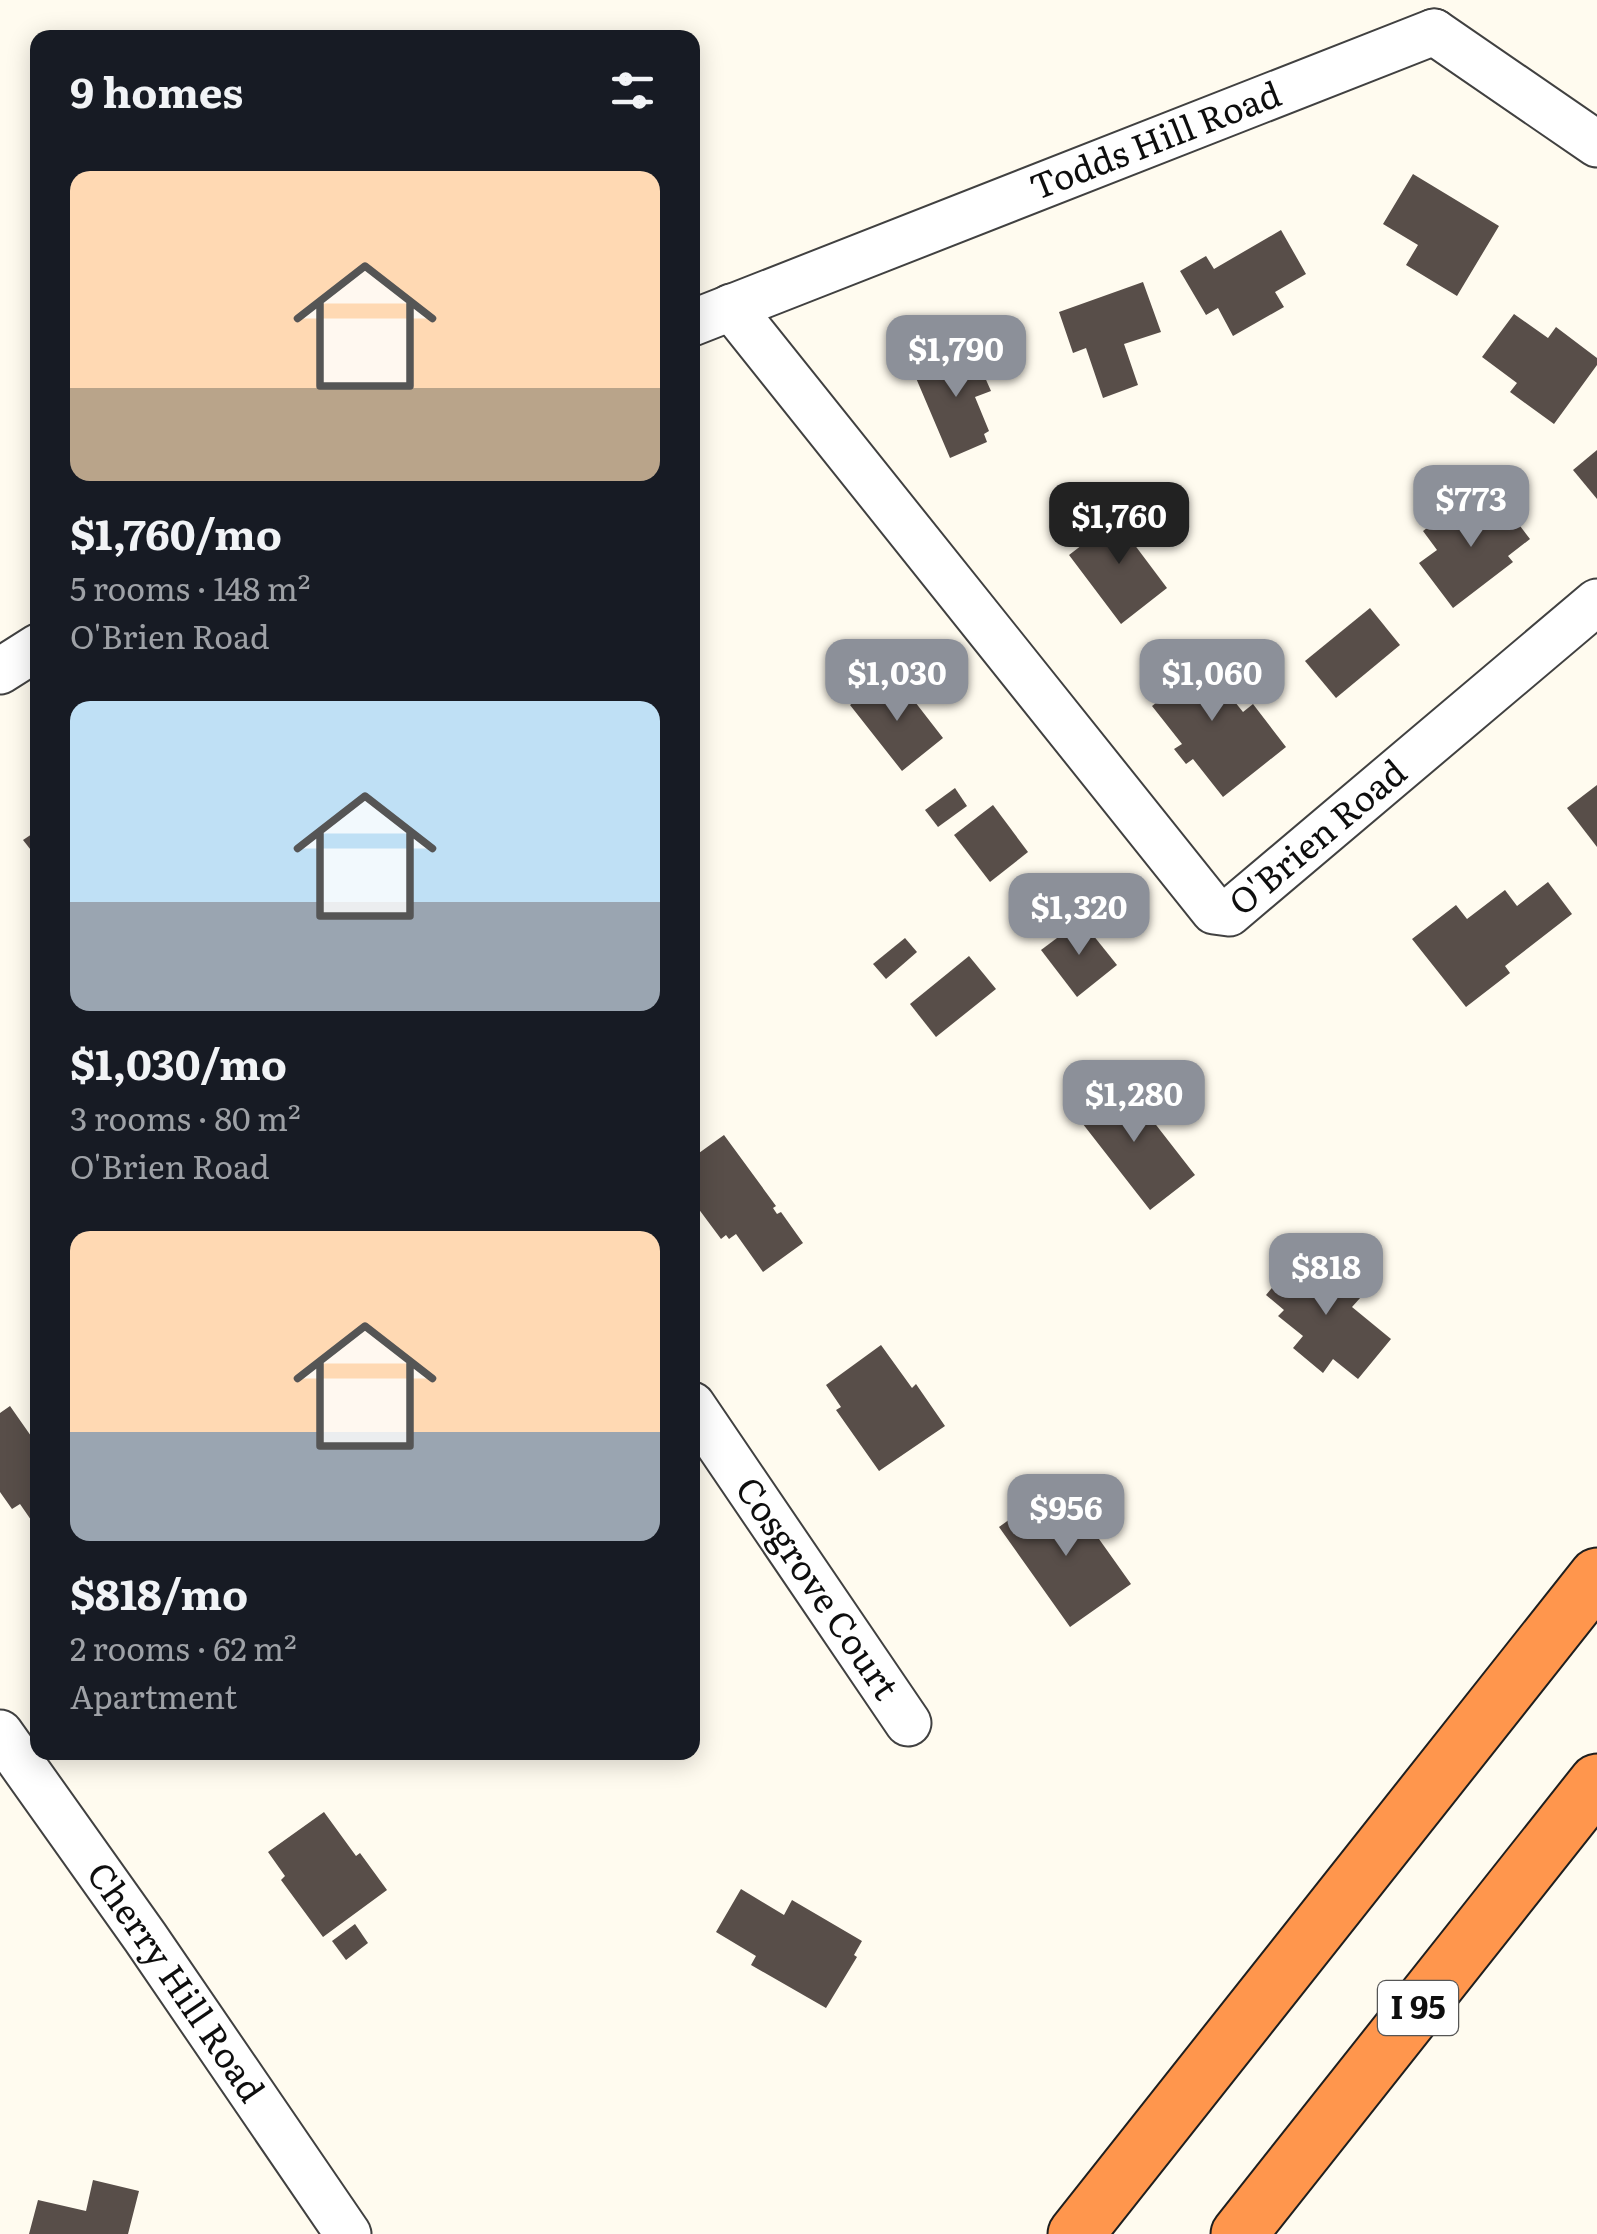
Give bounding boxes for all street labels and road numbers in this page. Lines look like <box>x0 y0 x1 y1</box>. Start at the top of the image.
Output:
street label: Todds Hill Road <box>1021 66 1288 211</box>
street label: O'Brien Road <box>1216 745 1416 926</box>
street label: Cosgrove Court <box>725 1465 913 1709</box>
street label: Cherry Hill Road <box>76 1850 279 2111</box>
road number: I 95 <box>1378 1981 1458 2035</box>

